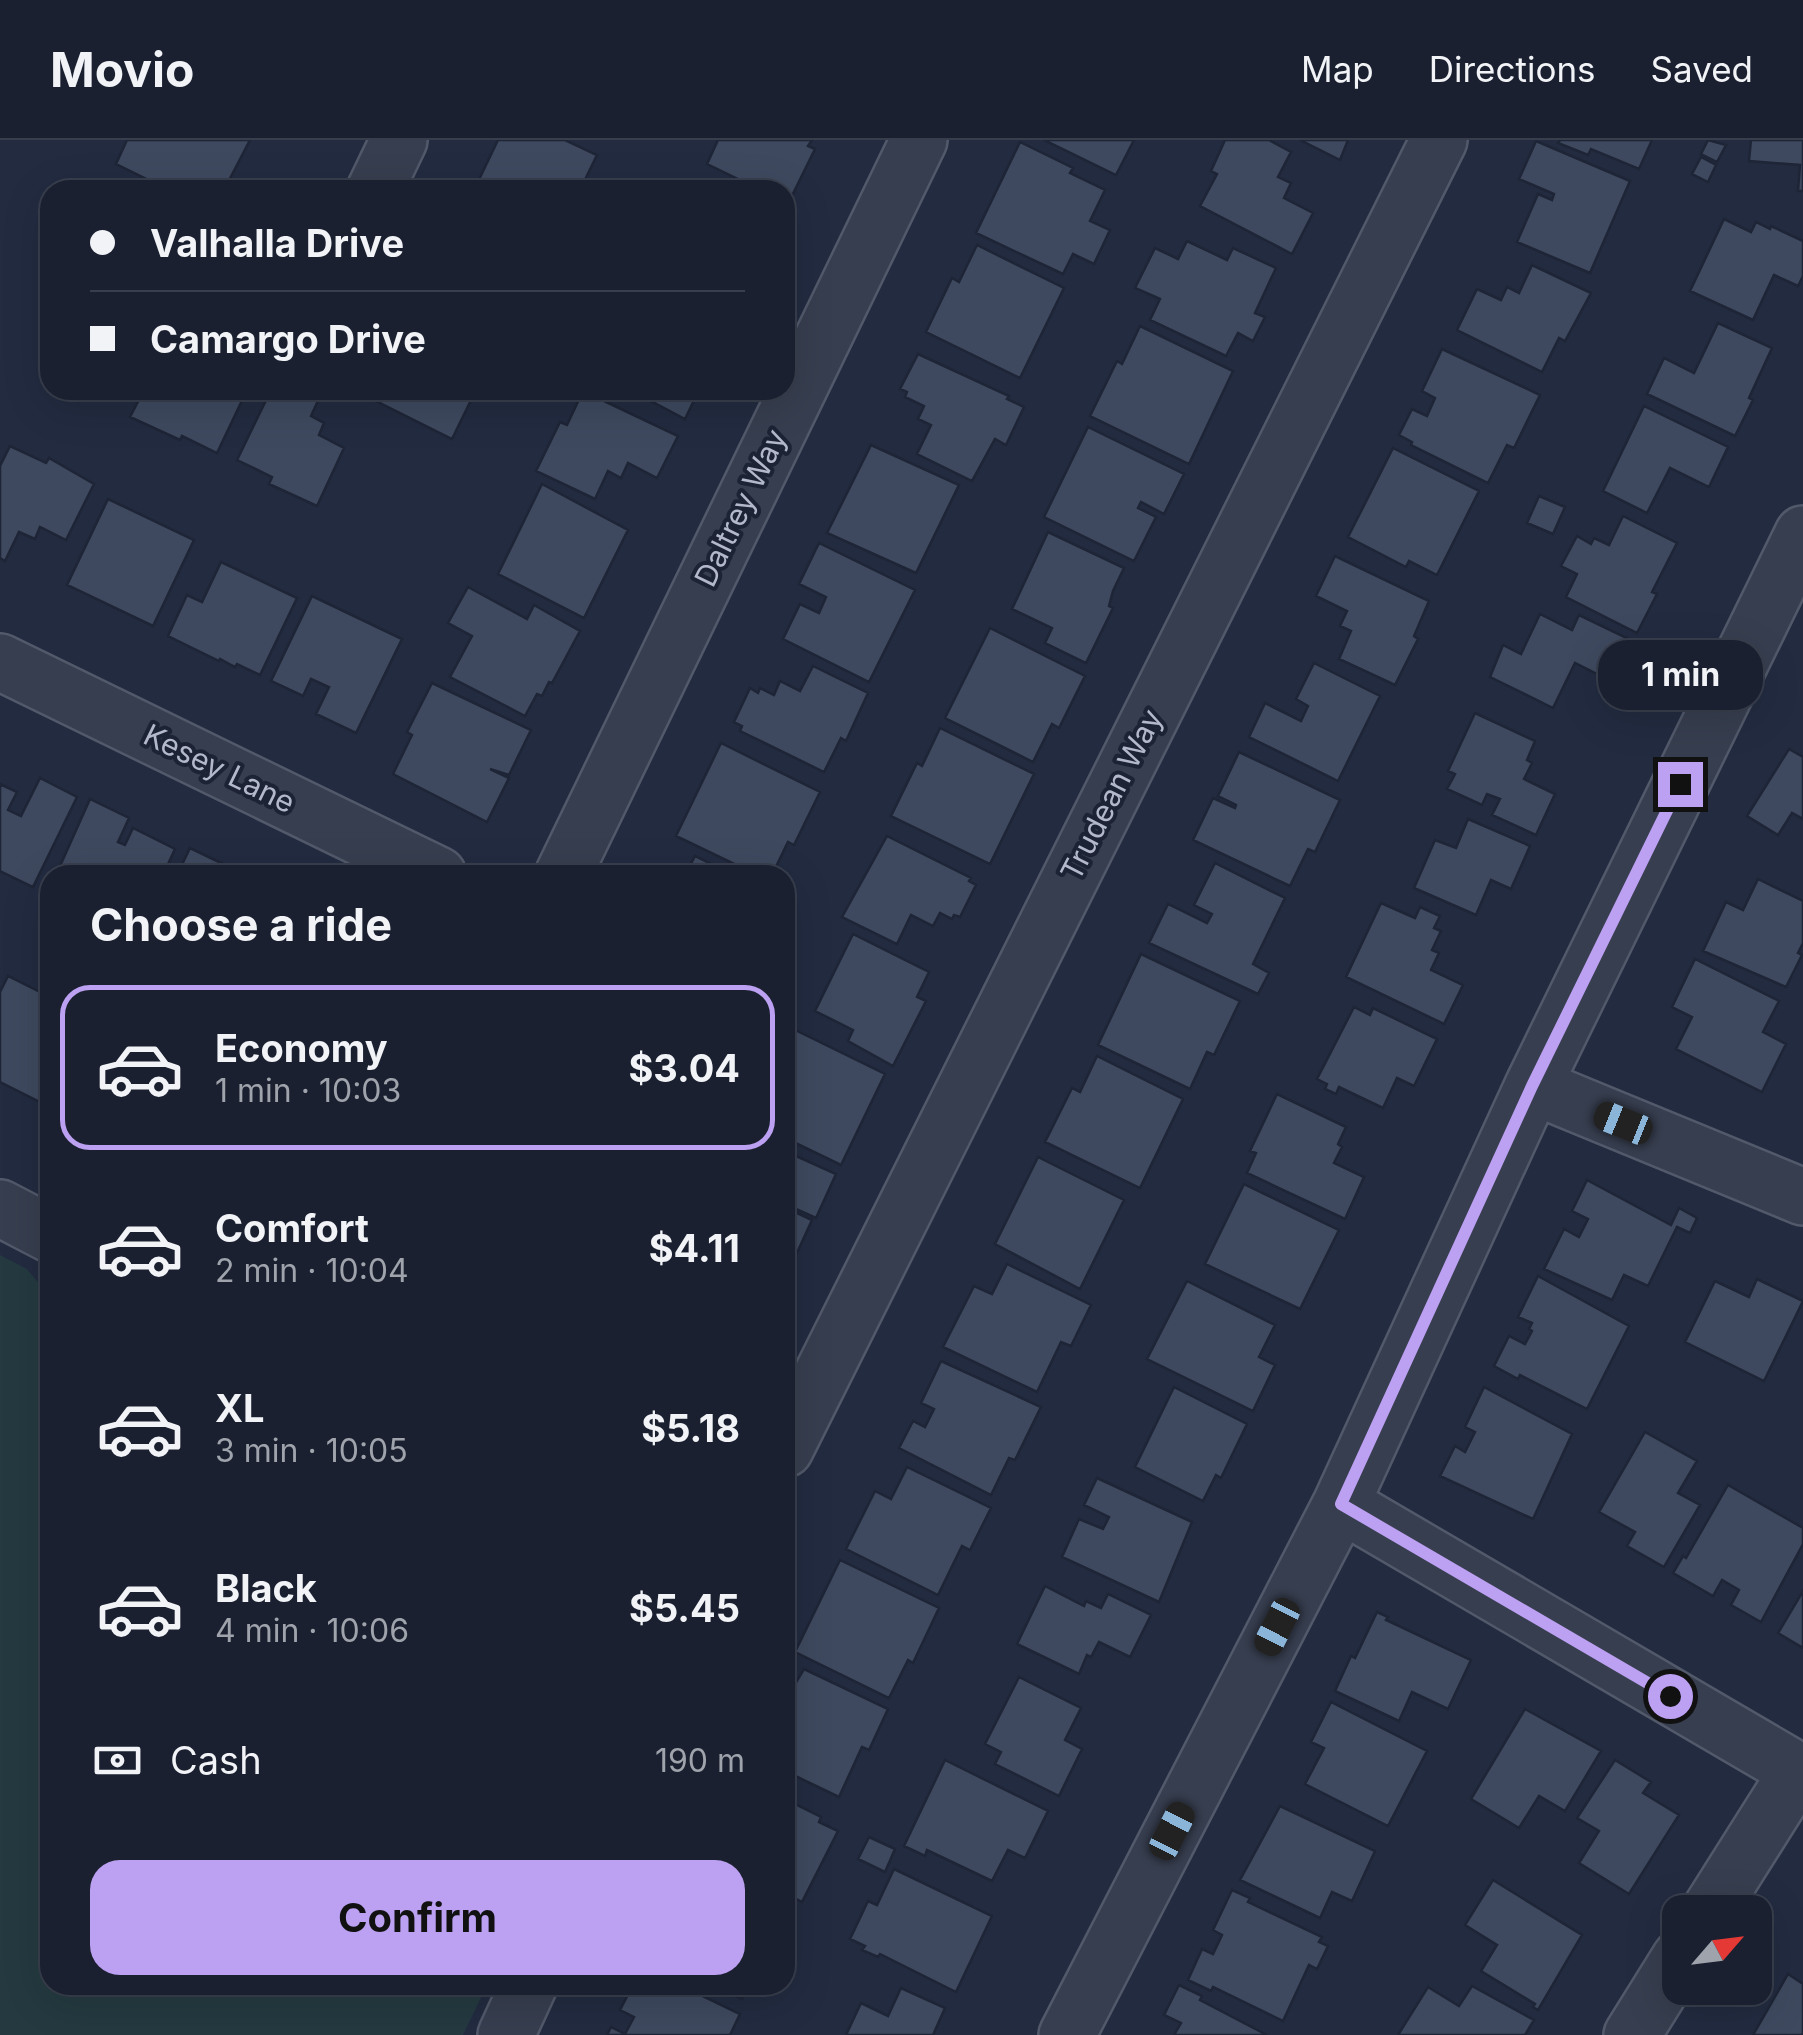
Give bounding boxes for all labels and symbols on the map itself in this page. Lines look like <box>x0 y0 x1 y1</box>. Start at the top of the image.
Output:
street label: Daltrey Way <box>687 423 794 592</box>
callout: 1 min <box>1598 639 1762 709</box>
street label: Trudean Way <box>1053 703 1170 886</box>
street label: Kesey Lane <box>138 716 301 820</box>
route end <box>1658 762 1703 807</box>
car <box>1590 1098 1656 1148</box>
car <box>1250 1593 1304 1661</box>
route start <box>1648 1674 1693 1719</box>
car <box>1145 1797 1199 1865</box>
north arrow <box>1662 1895 1772 2005</box>

